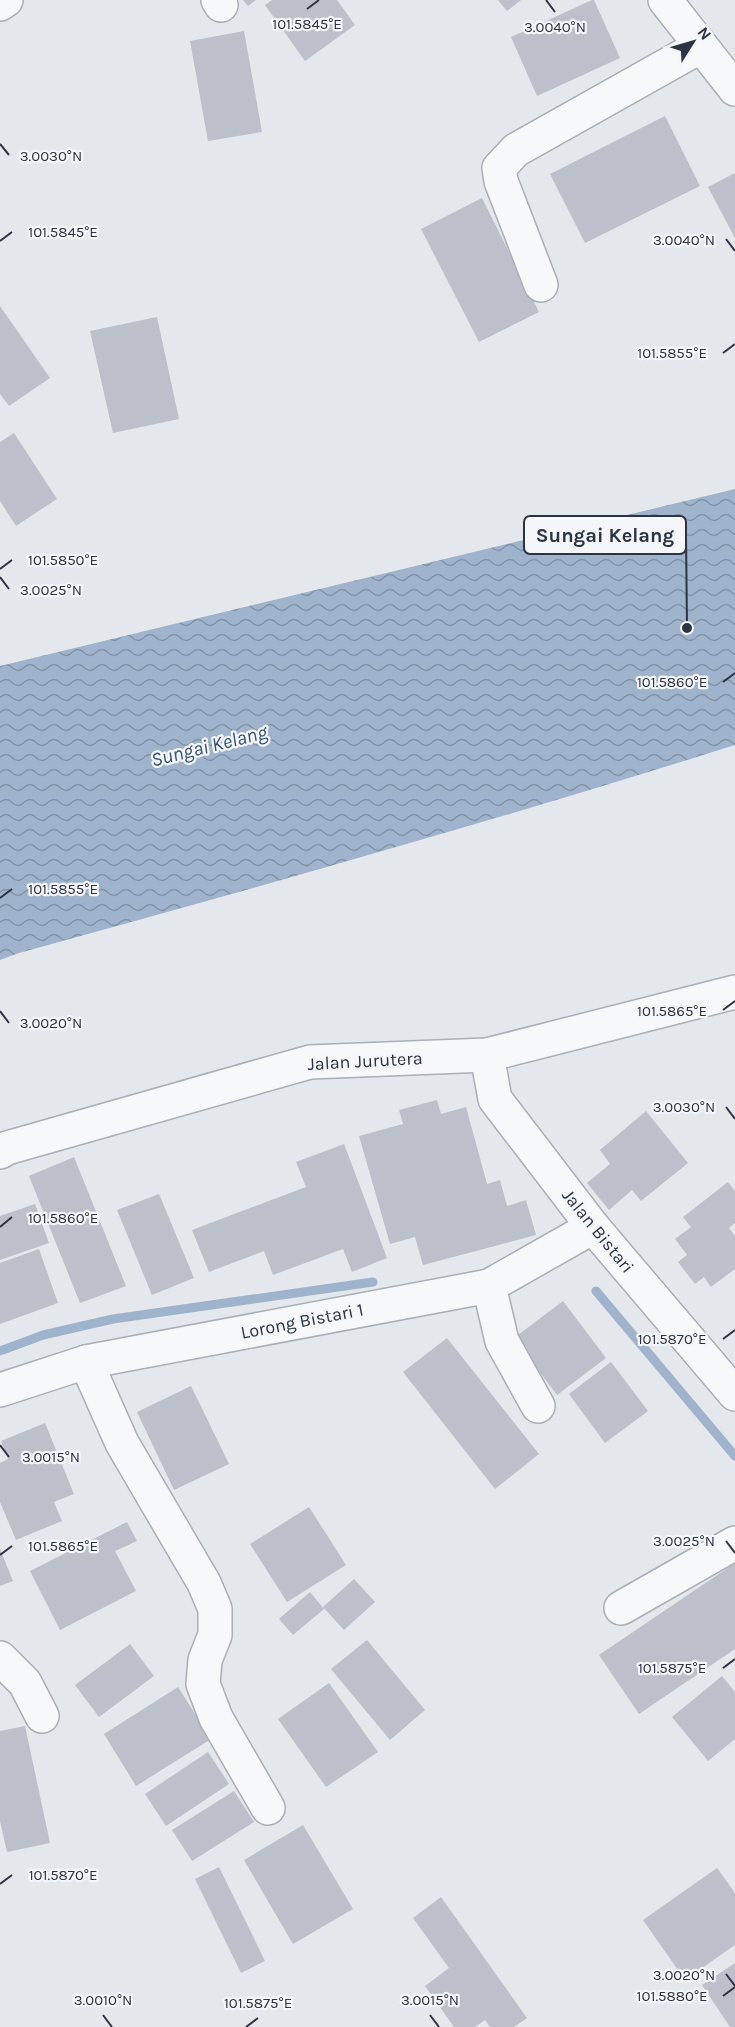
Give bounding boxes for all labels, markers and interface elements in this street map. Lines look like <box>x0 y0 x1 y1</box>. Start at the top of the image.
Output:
north arrow <box>663 12 723 72</box>
text: 101.5845°E <box>272 15 342 33</box>
text: 3.0040°N <box>524 18 586 36</box>
text: N <box>694 23 716 44</box>
text: 3.0030°N <box>20 147 82 165</box>
text: 101.5845°E <box>28 223 98 241</box>
text: 3.0040°N <box>653 231 715 249</box>
text: 101.5855°E <box>637 344 707 362</box>
callout: Sungai Kelang <box>524 516 686 554</box>
text: Sungai Kelang <box>536 524 674 547</box>
text: 101.5850°E <box>28 551 98 569</box>
text: 3.0025°N <box>20 581 82 599</box>
text: 101.5860°E <box>637 673 707 691</box>
water label: Sungai Kelang <box>149 720 270 772</box>
text: 101.5855°E <box>28 880 98 898</box>
text: 101.5865°E <box>637 1002 707 1020</box>
text: 3.0020°N <box>20 1014 82 1032</box>
street label: Jalan Jurutera <box>307 1047 423 1075</box>
text: 3.0030°N <box>653 1098 715 1116</box>
street label: Jalan Bistari <box>557 1185 639 1277</box>
text: 101.5860°E <box>28 1209 98 1227</box>
street label: Lorong Bistari 1 <box>239 1298 365 1344</box>
text: 101.5870°E <box>638 1330 706 1348</box>
text: 3.0015°N <box>22 1448 80 1466</box>
text: 3.0025°N <box>653 1532 715 1550</box>
text: 101.5865°E <box>28 1537 98 1555</box>
text: 101.5875°E <box>638 1659 706 1677</box>
text: 101.5870°E <box>29 1866 97 1884</box>
text: 3.0020°N <box>653 1966 715 1984</box>
text: 101.5880°E <box>637 1987 707 2005</box>
text: 3.0010°N <box>74 1991 132 2009</box>
text: 3.0015°N <box>401 1991 459 2009</box>
text: 101.5875°E <box>224 1994 292 2012</box>

